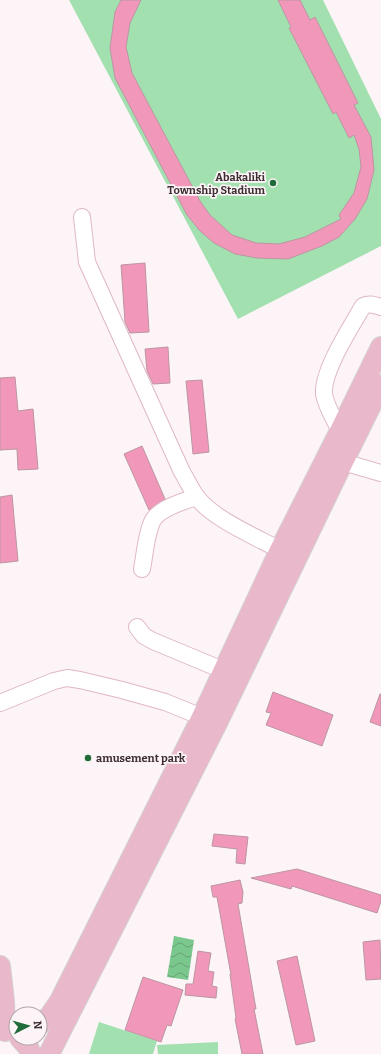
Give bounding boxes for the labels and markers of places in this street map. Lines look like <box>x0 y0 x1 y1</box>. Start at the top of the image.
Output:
place label: Abakaliki Township Stadium <box>167 171 266 197</box>
marker: Abakaliki Township Stadium <box>268 178 278 188</box>
place label: amusement park <box>96 752 186 765</box>
marker: amusement park <box>83 753 93 763</box>

